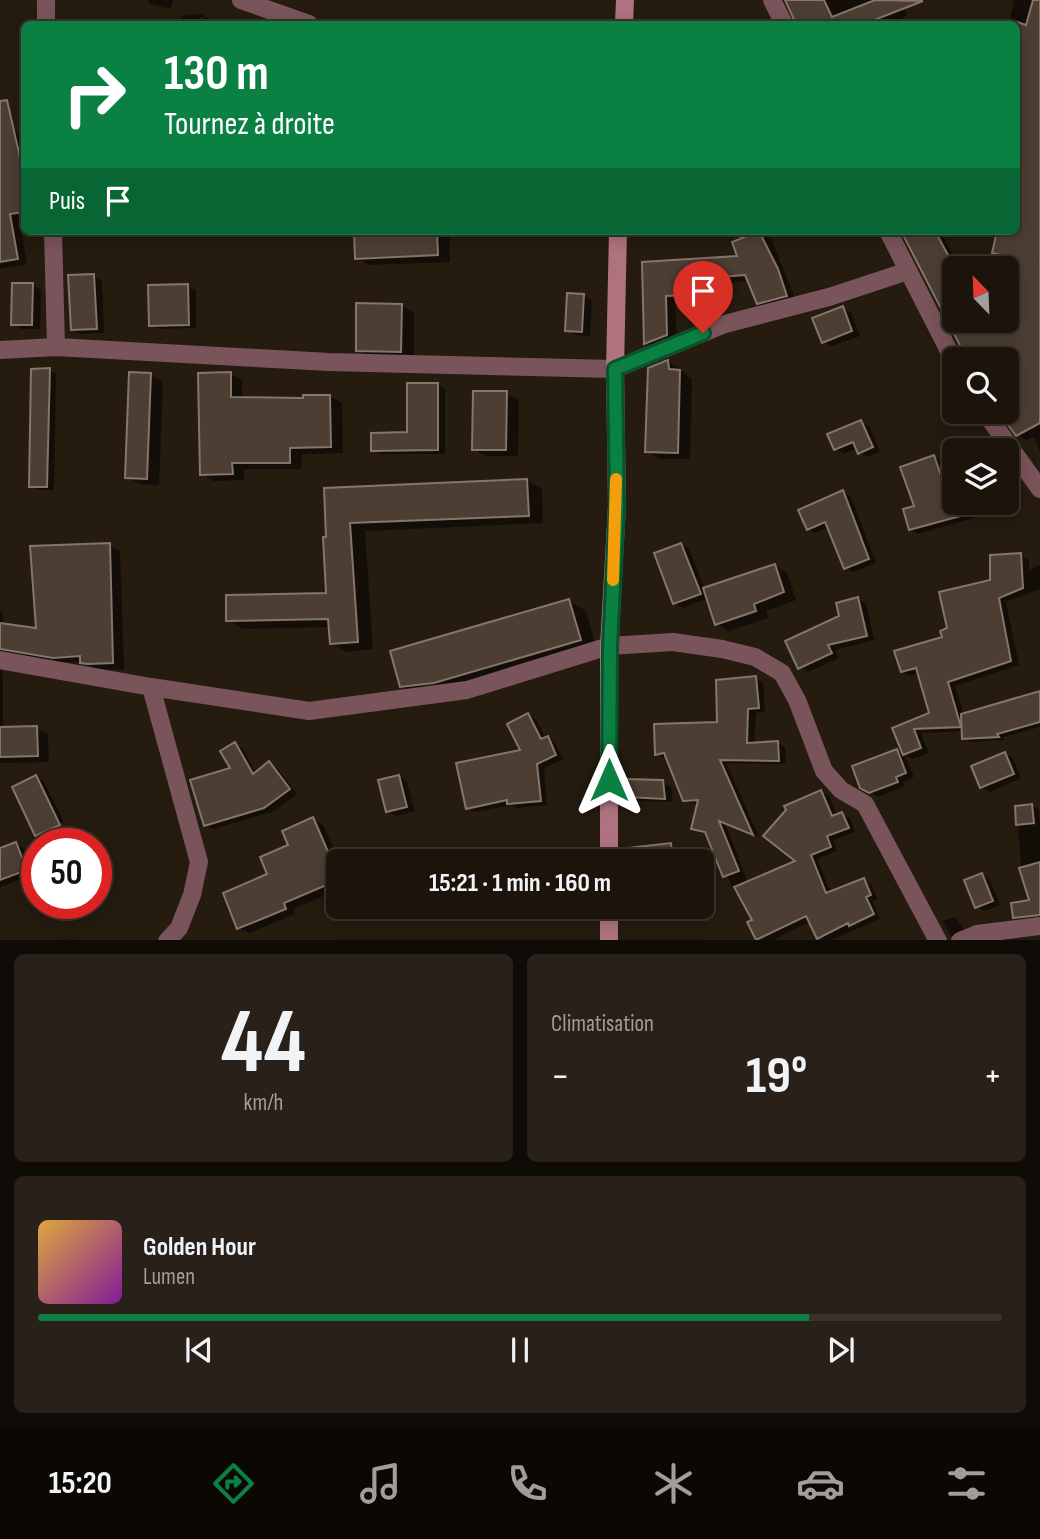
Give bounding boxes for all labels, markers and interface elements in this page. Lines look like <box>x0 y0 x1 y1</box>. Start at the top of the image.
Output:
text: 130 m <box>164 45 269 104</box>
icon: right <box>49 49 140 140</box>
text: Tournez à droite <box>164 105 335 144</box>
icon: arrive <box>99 182 137 220</box>
text: Puis <box>49 186 85 217</box>
north arrow <box>942 256 1018 332</box>
map controls <box>942 256 1019 515</box>
pin <box>673 261 733 333</box>
icon: arrive <box>684 272 722 310</box>
button: search <box>942 347 1019 424</box>
button: layers <box>942 438 1019 515</box>
position arrow <box>572 743 646 817</box>
speed limit sign: 50 <box>21 828 112 919</box>
text: 15:21 · 1 min · 160 m <box>429 868 611 899</box>
text: 44 <box>221 989 306 1098</box>
text: Climatisation <box>551 1010 654 1038</box>
text: 19° <box>746 1045 807 1108</box>
text: − <box>551 1054 570 1099</box>
text: + <box>983 1054 1002 1099</box>
text: km/h <box>244 1089 283 1117</box>
text: Golden Hour <box>143 1232 256 1263</box>
text: Lumen <box>143 1263 195 1291</box>
icon: previous <box>180 1331 218 1369</box>
icon: pause <box>501 1331 539 1369</box>
icon: next <box>822 1331 860 1369</box>
icon: directions <box>209 1459 258 1508</box>
icon: music <box>356 1459 405 1508</box>
icon: phone <box>503 1459 552 1508</box>
icon: climate <box>649 1459 698 1508</box>
icon: car <box>796 1459 845 1508</box>
icon: filters <box>942 1459 991 1508</box>
text: 15:20 <box>49 1464 112 1503</box>

